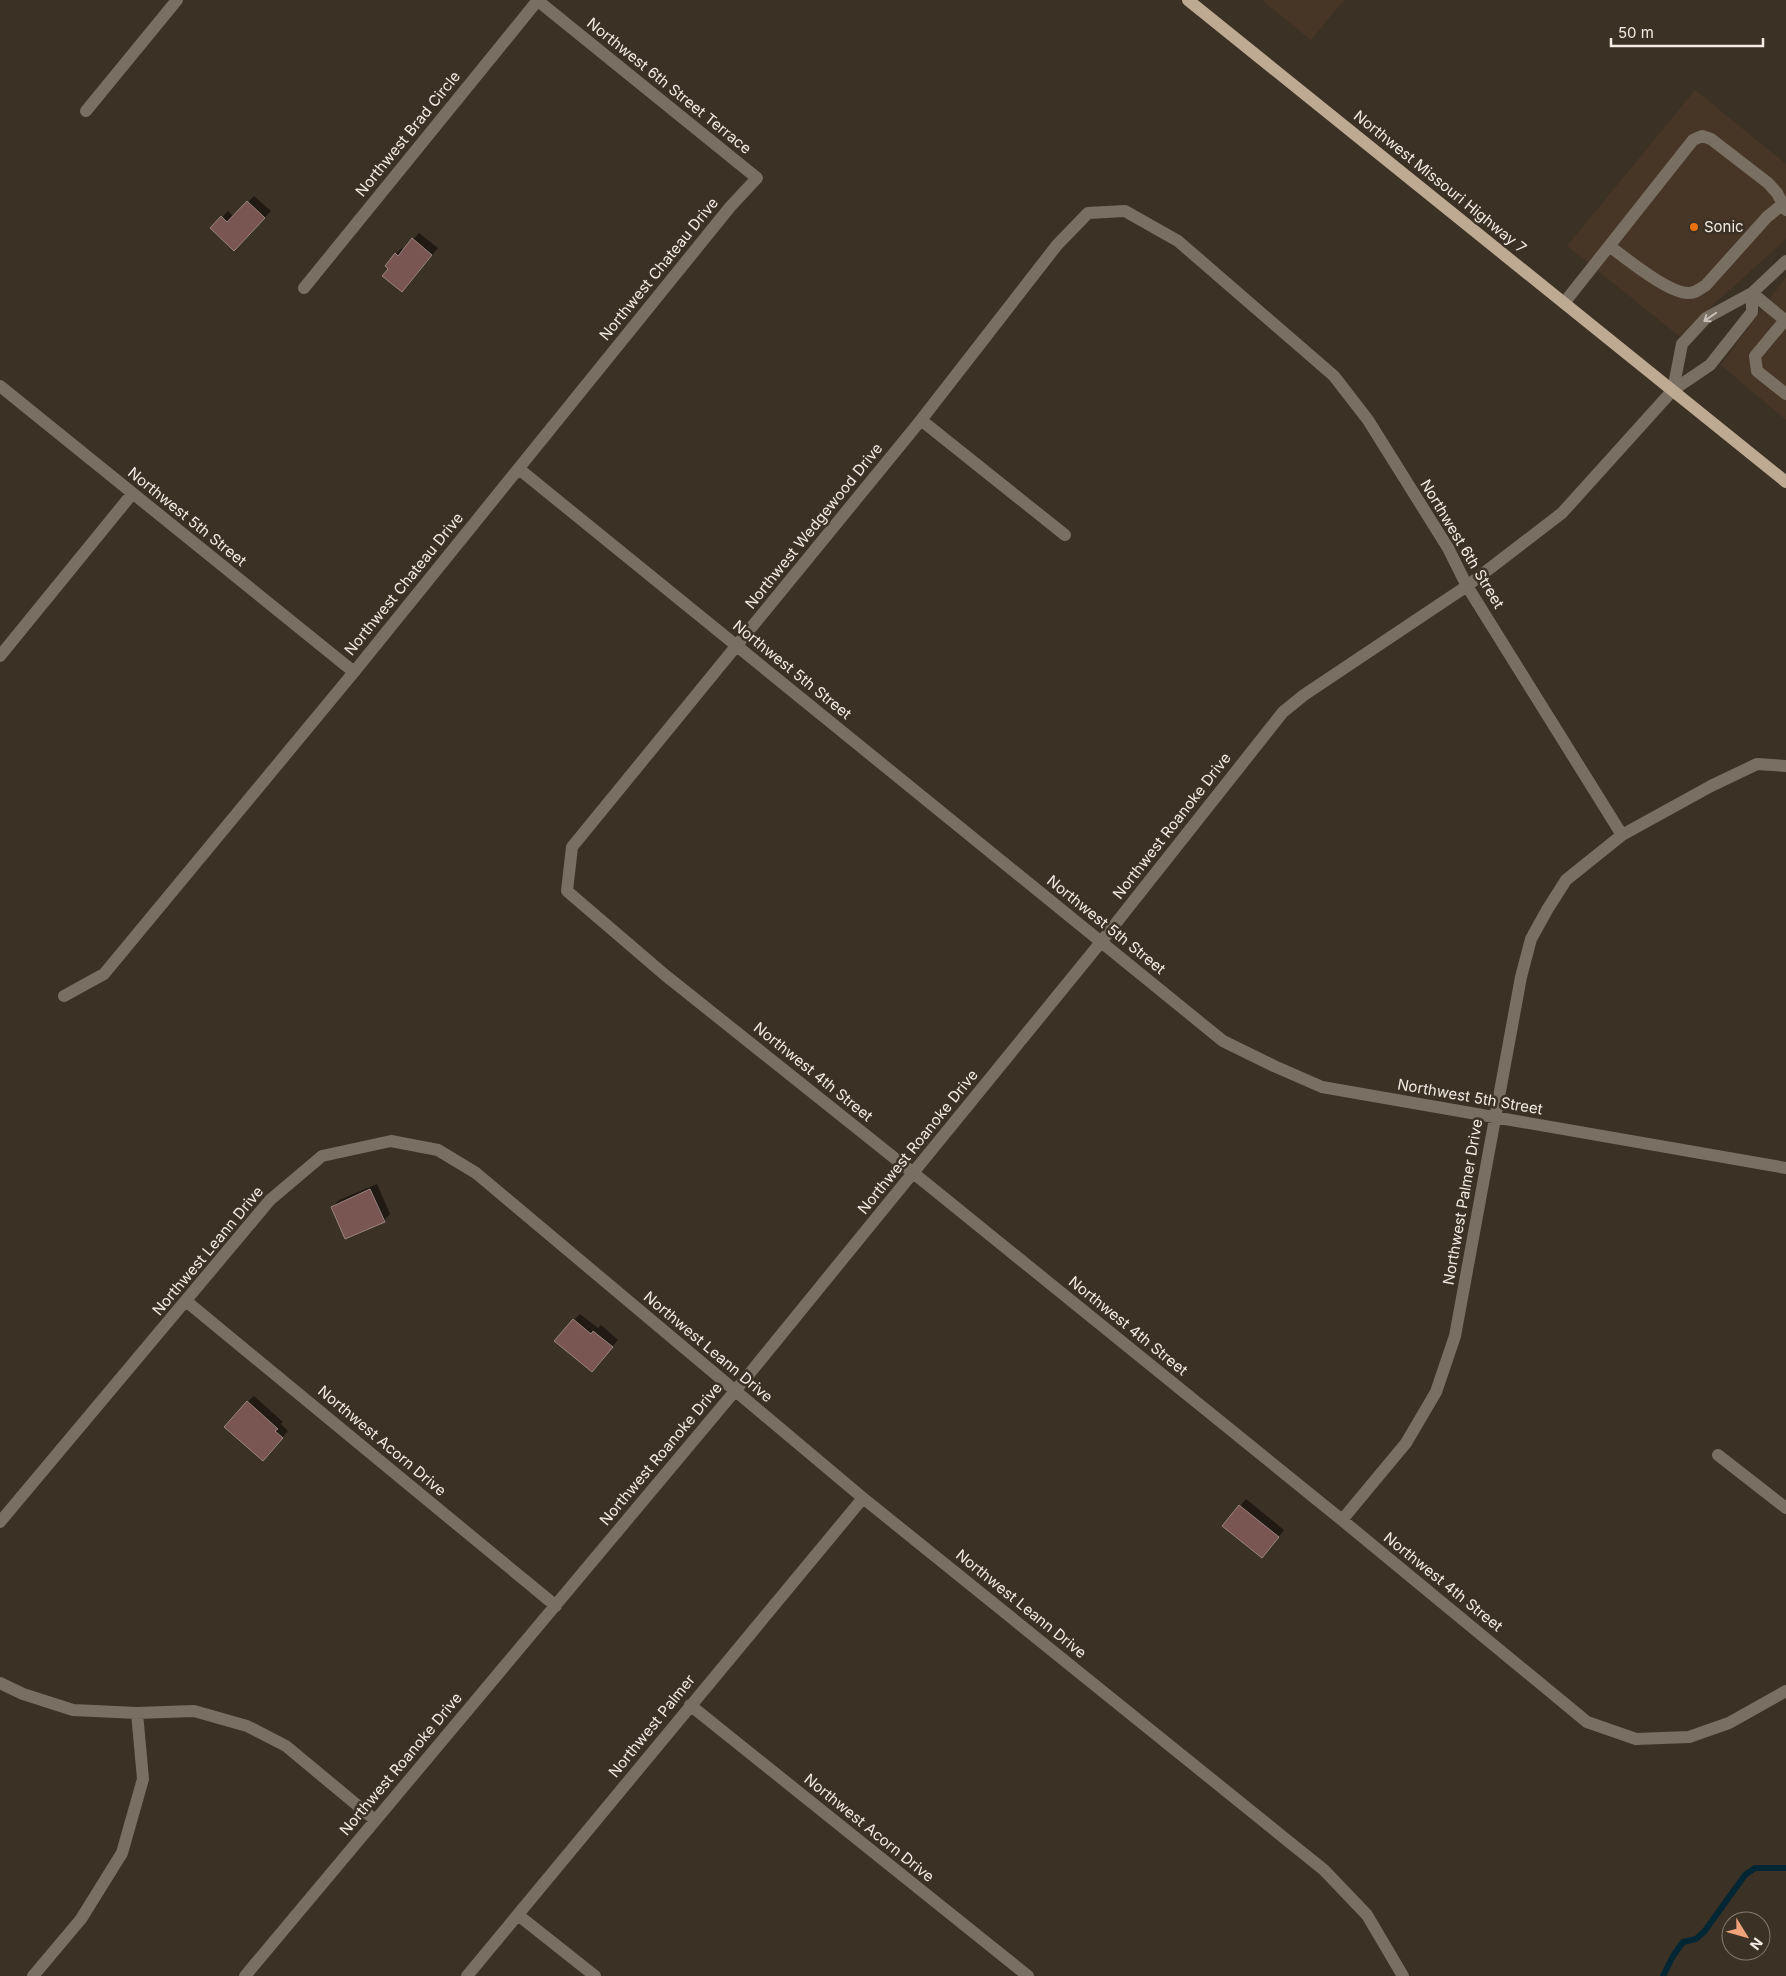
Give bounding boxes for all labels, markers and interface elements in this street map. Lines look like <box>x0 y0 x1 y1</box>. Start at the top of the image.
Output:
street label: Northwest 6th Street Terrace <box>583 13 755 158</box>
scale bar <box>1611 15 1764 47</box>
text: 50 m <box>1618 23 1654 42</box>
street label: Northwest Brad Circle <box>351 67 464 200</box>
street label: Northwest Missouri Highway 7 <box>1350 106 1531 257</box>
street label: Northwest Chateau Drive <box>595 193 722 344</box>
place label: Sonic <box>1704 217 1744 236</box>
marker: Sonic <box>1688 221 1700 233</box>
one-way arrow <box>1703 312 1717 322</box>
street label: Northwest Wedgewood Drive <box>741 439 886 612</box>
street label: Northwest 5th Street <box>124 463 251 570</box>
street label: Northwest 6th Street <box>1416 476 1509 612</box>
street label: Northwest Chateau Drive <box>340 508 467 659</box>
street label: Northwest 5th Street <box>729 616 856 723</box>
street label: Northwest Roanoke Drive <box>1108 749 1235 903</box>
street label: Northwest 5th Street <box>1043 871 1170 978</box>
street label: Northwest 4th Street <box>750 1018 877 1126</box>
street label: Northwest Roanoke Drive <box>853 1065 982 1218</box>
street label: Northwest 5th Street <box>1396 1074 1544 1119</box>
street label: Northwest Palmer Drive <box>1439 1117 1486 1286</box>
street label: Northwest Leann Drive <box>148 1182 267 1319</box>
street label: Northwest 4th Street <box>1065 1272 1192 1380</box>
street label: Northwest Leann Drive <box>640 1287 777 1406</box>
street label: Northwest Roanoke Drive <box>595 1378 726 1529</box>
street label: Northwest Acorn Drive <box>314 1381 450 1500</box>
street label: Northwest 4th Street <box>1380 1528 1507 1636</box>
street label: Northwest Leann Drive <box>952 1545 1091 1662</box>
street label: Northwest Palmer <box>604 1670 699 1781</box>
street label: Northwest Roanoke Drive <box>335 1688 466 1839</box>
street label: Northwest Acorn Drive <box>800 1769 938 1886</box>
north arrow <box>1721 1911 1771 1961</box>
text: N <box>1747 1935 1767 1954</box>

